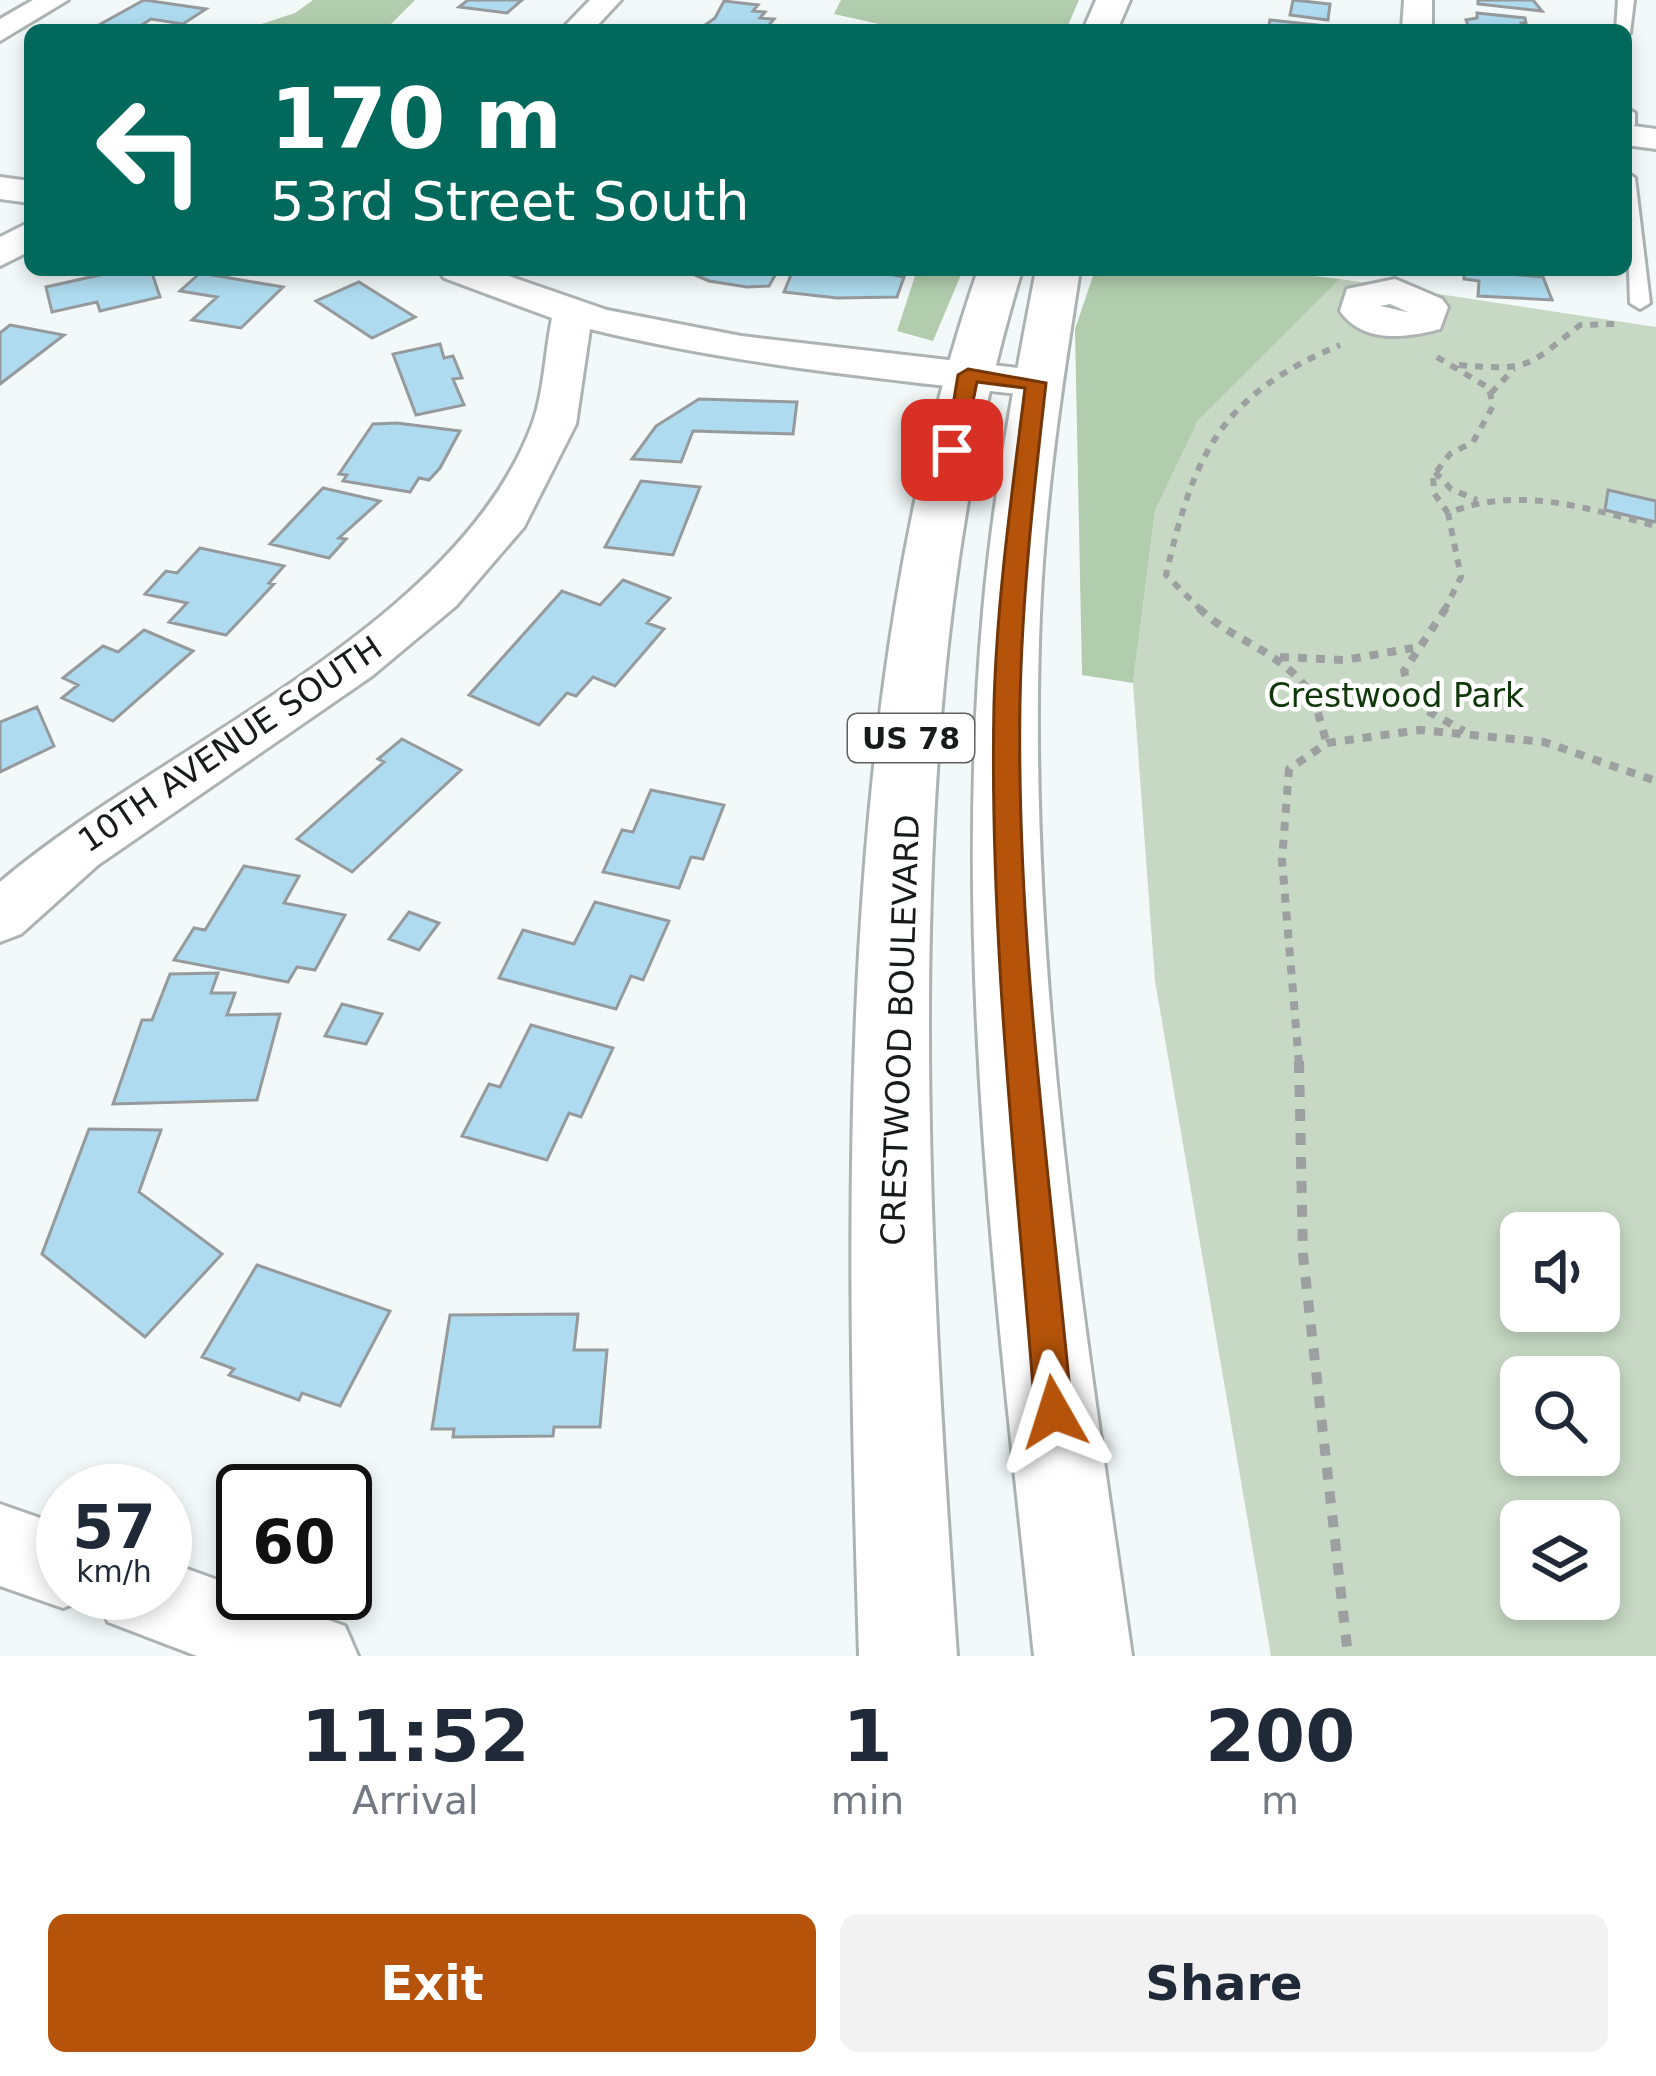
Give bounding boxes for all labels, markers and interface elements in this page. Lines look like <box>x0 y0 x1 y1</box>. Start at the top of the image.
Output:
text: 170 m <box>270 70 562 168</box>
icon: left <box>72 72 228 228</box>
text: 53rd Street South <box>270 170 750 233</box>
pin <box>901 399 1003 501</box>
icon: arrive <box>919 417 985 483</box>
street label: 10TH AVENUE SOUTH <box>71 628 389 860</box>
park label: Crestwood Park <box>1268 676 1525 715</box>
road number: US 78 <box>848 714 974 762</box>
street label: CRESTWOOD BOULEVARD <box>873 814 927 1246</box>
map controls <box>1500 1212 1620 1620</box>
button: sound <box>1500 1212 1620 1332</box>
position arrow <box>991 1349 1117 1475</box>
button: search <box>1500 1356 1620 1476</box>
speed limit sign: 60 <box>216 1464 372 1620</box>
text: 57 <box>72 1492 156 1562</box>
button: layers <box>1500 1500 1620 1620</box>
text: km/h <box>76 1554 152 1589</box>
text: 11:52 <box>301 1694 530 1778</box>
text: 1 <box>842 1694 892 1778</box>
text: 200 <box>1205 1694 1355 1778</box>
text: Arrival <box>352 1778 479 1823</box>
text: min <box>831 1778 904 1823</box>
text: m <box>1261 1778 1299 1823</box>
button: Exit <box>48 1914 816 2052</box>
button: Share <box>840 1914 1608 2052</box>

